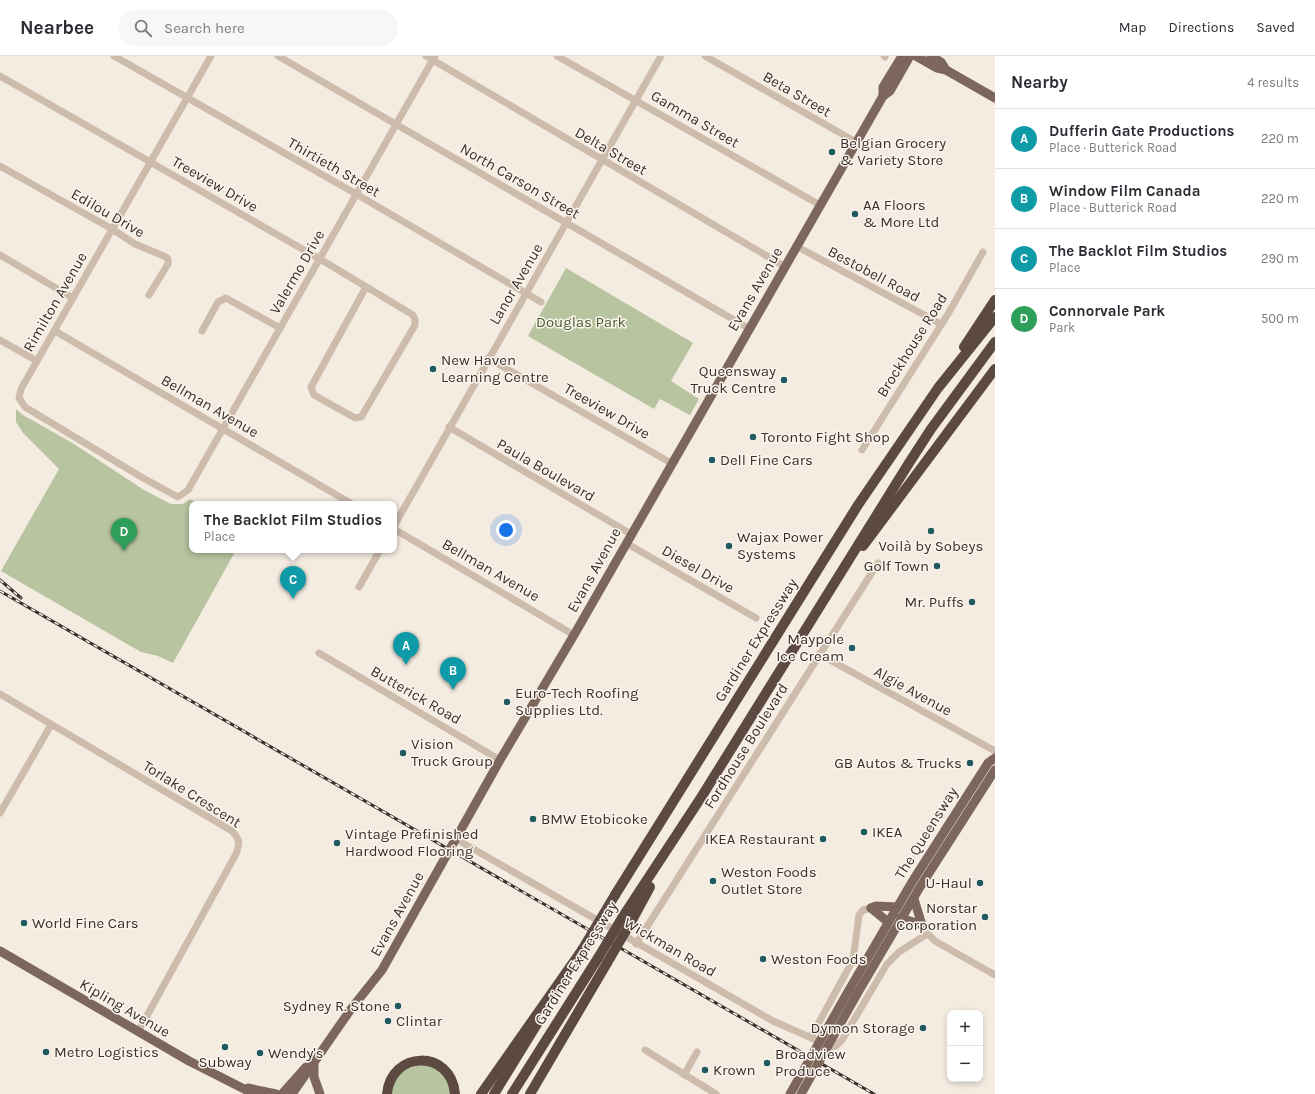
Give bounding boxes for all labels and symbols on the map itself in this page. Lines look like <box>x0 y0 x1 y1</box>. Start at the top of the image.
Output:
street label: Beta Street <box>760 67 835 121</box>
street label: Gamma Street <box>648 86 743 152</box>
street label: Delta Street <box>572 123 651 179</box>
street label: Thirtieth Street <box>285 133 384 201</box>
place label: Belgian Grocery & Variety Store <box>840 134 946 169</box>
street label: North Carson Street <box>457 139 583 223</box>
marker: Belgian Grocery & Variety Store <box>827 147 837 157</box>
street label: Treeview Drive <box>169 152 261 216</box>
street label: Edilou Drive <box>68 185 148 241</box>
place label: AA Floors & More Ltd <box>863 196 939 231</box>
marker: AA Floors & More Ltd <box>850 209 860 219</box>
street label: Valermo Drive <box>266 227 328 317</box>
street label: Lanor Avenue <box>485 240 547 328</box>
street label: Bestobell Road <box>825 242 923 306</box>
street label: Evans Avenue <box>724 244 786 334</box>
street label: Rimilton Avenue <box>19 249 91 355</box>
street label: Brockhouse Road <box>873 290 951 400</box>
park label: Douglas Park <box>536 313 626 331</box>
place label: New Haven Learning Centre <box>441 351 549 386</box>
place label: Queensway Truck Centre <box>691 362 776 397</box>
marker: New Haven Learning Centre <box>428 364 438 374</box>
street label: Bellman Avenue <box>158 371 262 441</box>
marker: Queensway Truck Centre <box>779 375 789 385</box>
street label: Treeview Drive <box>561 379 653 443</box>
place label: Toronto Fight Shop <box>761 428 890 446</box>
marker: Toronto Fight Shop <box>748 432 758 442</box>
street label: Paula Boulevard <box>494 435 598 505</box>
place label: Dell Fine Cars <box>720 451 813 469</box>
marker: Dell Fine Cars <box>707 455 717 465</box>
pin: D <box>111 518 137 551</box>
your location <box>496 520 516 540</box>
street label: Evans Avenue <box>563 524 625 616</box>
marker: Voilà by Sobeys <box>926 526 936 536</box>
place label: Wajax Power Systems <box>737 528 823 563</box>
street label: Bellman Avenue <box>439 535 543 605</box>
place label: Voilà by Sobeys <box>879 537 983 555</box>
street label: Diesel Drive <box>659 541 737 597</box>
marker: Wajax Power Systems <box>724 541 734 551</box>
place label: Golf Town <box>864 557 929 575</box>
marker: Golf Town <box>932 561 942 571</box>
pin: C <box>280 566 306 599</box>
street label: Gardiner Expressway <box>711 575 801 705</box>
place label: Mr. Puffs <box>904 593 964 611</box>
marker: Mr. Puffs <box>967 597 977 607</box>
place label: Maypole Ice Cream <box>776 630 844 665</box>
pin: A <box>393 632 419 665</box>
marker: Maypole Ice Cream <box>847 643 857 653</box>
pin: B <box>440 657 466 690</box>
street label: Butterick Road <box>368 662 464 728</box>
street label: Algie Avenue <box>871 662 955 720</box>
street label: Fordhouse Boulevard <box>700 680 792 812</box>
place label: Euro-Tech Roofing Supplies Ltd. <box>515 684 639 719</box>
marker: Euro-Tech Roofing Supplies Ltd. <box>502 697 512 707</box>
place label: Vision Truck Group <box>411 735 493 770</box>
marker: Vision Truck Group <box>398 748 408 758</box>
place label: GB Autos & Trucks <box>834 754 962 772</box>
street label: Torlake Crescent <box>140 757 245 832</box>
marker: GB Autos & Trucks <box>965 758 975 768</box>
street label: The Queensway <box>891 784 961 882</box>
place label: BMW Etobicoke <box>541 810 648 828</box>
marker: BMW Etobicoke <box>528 814 538 824</box>
place label: IKEA <box>872 823 903 841</box>
place label: Vintage Prefinished Hardwood Flooring <box>345 825 479 860</box>
marker: IKEA <box>859 827 869 837</box>
place label: IKEA Restaurant <box>705 830 815 848</box>
marker: IKEA Restaurant <box>818 834 828 844</box>
marker: Vintage Prefinished Hardwood Flooring <box>332 838 342 848</box>
place label: Weston Foods Outlet Store <box>721 863 817 898</box>
street label: Evans Avenue <box>366 868 428 960</box>
place label: U-Haul <box>925 874 972 892</box>
marker: Weston Foods Outlet Store <box>708 876 718 886</box>
marker: U-Haul <box>975 878 985 888</box>
street label: Gardiner Expressway <box>531 898 621 1028</box>
place label: Norstar Corporation <box>896 899 978 934</box>
marker: Norstar Corporation <box>980 912 990 922</box>
street label: Wickman Road <box>621 913 719 981</box>
place label: World Fine Cars <box>32 914 139 932</box>
marker: World Fine Cars <box>19 918 29 928</box>
place label: Weston Foods <box>771 950 867 968</box>
marker: Weston Foods <box>758 954 768 964</box>
street label: Kipling Avenue <box>77 975 173 1041</box>
place label: Sydney R. Stone <box>283 997 390 1015</box>
marker: Sydney R. Stone <box>393 1001 403 1011</box>
place label: Clintar <box>396 1012 443 1030</box>
marker: Clintar <box>383 1016 393 1026</box>
place label: Dymon Storage <box>811 1019 915 1037</box>
marker: Dymon Storage <box>918 1023 928 1033</box>
marker: Subway <box>220 1042 230 1052</box>
place label: Metro Logistics <box>54 1043 159 1061</box>
place label: Wendy's <box>268 1044 323 1062</box>
place label: Broadview Produce <box>775 1045 846 1080</box>
marker: Metro Logistics <box>41 1047 51 1057</box>
marker: Wendy's <box>255 1048 265 1058</box>
place label: Subway <box>198 1053 252 1071</box>
marker: Broadview Produce <box>762 1058 772 1068</box>
place label: Krown <box>713 1061 756 1079</box>
marker: Krown <box>700 1065 710 1075</box>

